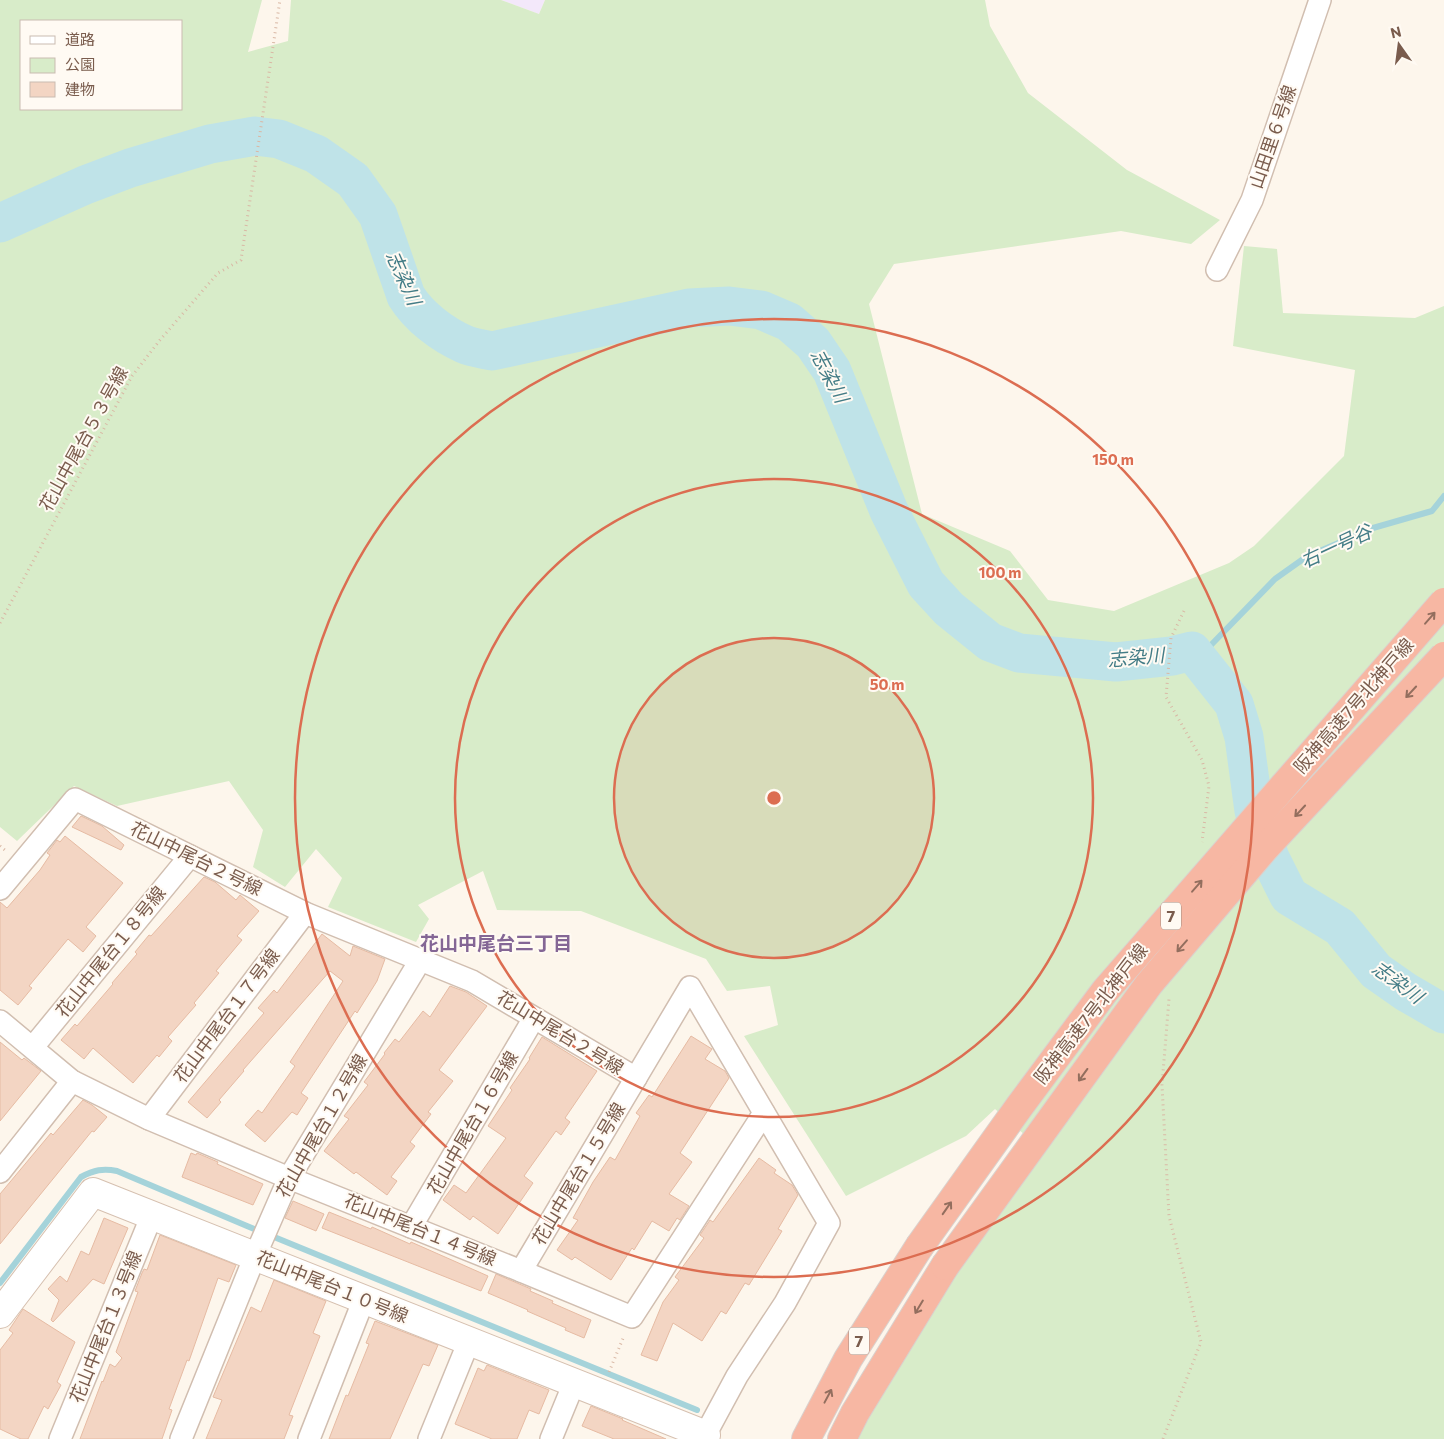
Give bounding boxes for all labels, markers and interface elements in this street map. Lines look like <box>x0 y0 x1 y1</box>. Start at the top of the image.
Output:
legend <box>20 20 182 110</box>
north arrow <box>1374 20 1424 70</box>
text: N <box>1389 22 1403 41</box>
text: 道路 <box>65 30 95 48</box>
text: 公園 <box>65 55 95 73</box>
text: 建物 <box>65 80 95 98</box>
street label: 山田里６号線 <box>1244 82 1300 191</box>
water label: 志染川 <box>382 247 427 310</box>
water label: 志染川 <box>807 345 855 408</box>
street label: 花山中尾台５３号線 <box>34 362 132 515</box>
text: 150 m <box>1092 450 1134 468</box>
water label: 右一号谷 <box>1296 518 1377 572</box>
text: 100 m <box>979 563 1021 581</box>
one-way arrow <box>1424 612 1436 625</box>
street label: 阪神高速7号北神戸線 <box>1289 633 1418 777</box>
water label: 志染川 <box>1107 642 1167 670</box>
text: 50 m <box>870 675 904 693</box>
one-way arrow <box>1405 685 1417 698</box>
centre of rings <box>765 789 783 807</box>
one-way arrow <box>1294 804 1306 817</box>
street label: 花山中尾台２号線 <box>127 817 266 900</box>
one-way arrow <box>1191 880 1203 893</box>
street label: 花山中尾台１８号線 <box>51 881 170 1021</box>
road number: 7 <box>1161 902 1181 929</box>
district label: 花山中尾台三丁目 <box>420 931 572 954</box>
street label: 阪神高速7号北神戸線 <box>1029 939 1152 1088</box>
one-way arrow <box>1176 939 1187 952</box>
street label: 花山中尾台１７号線 <box>169 944 284 1087</box>
water label: 志染川 <box>1368 956 1430 1009</box>
street label: 花山中尾台２号線 <box>493 986 628 1079</box>
street label: 花山中尾台１６号線 <box>422 1047 522 1198</box>
street label: 花山中尾台１２号線 <box>271 1050 371 1201</box>
one-way arrow <box>1077 1068 1088 1081</box>
street label: 花山中尾台１５号線 <box>527 1098 629 1249</box>
street label: 花山中尾台１４号線 <box>341 1189 500 1270</box>
one-way arrow <box>942 1201 952 1215</box>
street label: 花山中尾台１０号線 <box>253 1246 412 1327</box>
street label: 花山中尾台１３号線 <box>65 1247 146 1406</box>
one-way arrow <box>914 1300 924 1314</box>
road number: 7 <box>849 1328 869 1354</box>
one-way arrow <box>824 1389 833 1404</box>

